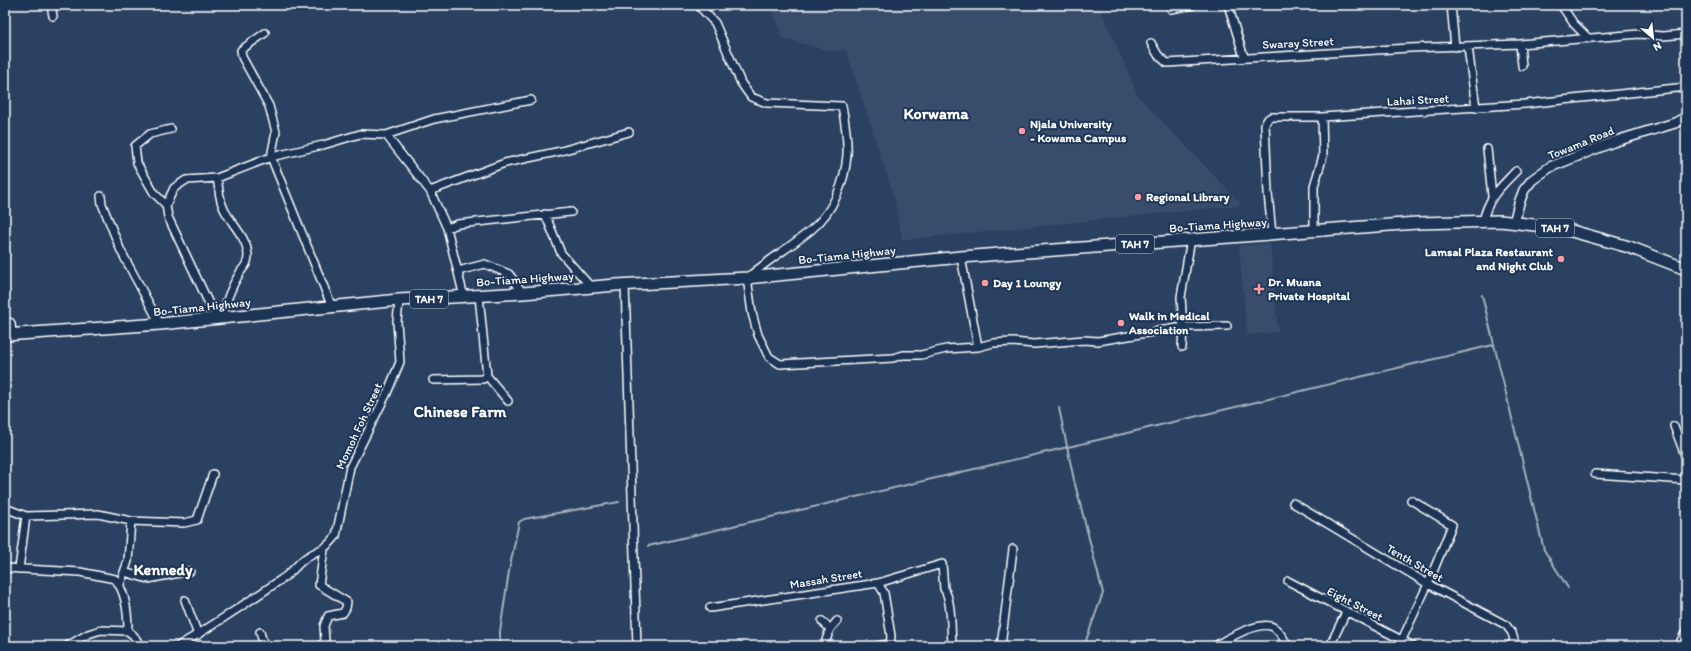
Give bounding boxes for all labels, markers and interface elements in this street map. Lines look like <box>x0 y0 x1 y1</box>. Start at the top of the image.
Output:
north arrow <box>1633 18 1673 58</box>
street label: Swaray Street <box>1262 34 1335 52</box>
text: N <box>1651 39 1664 54</box>
street label: Lahai Street <box>1386 91 1450 109</box>
district label: Korwama <box>903 104 969 123</box>
place label: Njala University - Kowama Campus <box>1030 117 1127 146</box>
street label: Towama Road <box>1546 123 1617 163</box>
marker: Njala University - Kowama Campus <box>1017 126 1027 136</box>
place label: Regional Library <box>1146 190 1230 205</box>
marker: Regional Library <box>1133 192 1143 202</box>
street label: Bo-Tiama Highway <box>1169 215 1268 235</box>
road number: TAH 7 <box>1536 219 1574 237</box>
road number: TAH 7 <box>1116 235 1154 253</box>
street label: Bo-Tiama Highway <box>798 243 897 267</box>
place label: Lamsal Plaza Restaurant and Night Club <box>1425 245 1553 274</box>
marker: Lamsal Plaza Restaurant and Night Club <box>1556 254 1566 264</box>
street label: Bo-Tiama Highway <box>476 269 575 289</box>
place label: Dr. Muana Private Hospital <box>1268 275 1351 304</box>
place label: Day 1 Loungy <box>993 276 1061 291</box>
marker: Day 1 Loungy <box>980 278 990 288</box>
marker: Dr. Muana Private Hospital <box>1253 283 1265 295</box>
road number: TAH 7 <box>410 290 448 308</box>
street label: Bo-Tiama Highway <box>153 295 252 319</box>
place label: Walk in Medical Association <box>1128 309 1210 337</box>
marker: Walk in Medical Association <box>1116 318 1126 328</box>
street label: Momoh Foh Street <box>333 380 385 471</box>
district label: Chinese Farm <box>414 402 507 421</box>
street label: Tenth Street <box>1384 541 1446 585</box>
district label: Kennedy <box>133 560 193 580</box>
street label: Massah Street <box>789 566 864 592</box>
street label: Eight Street <box>1325 584 1386 624</box>

